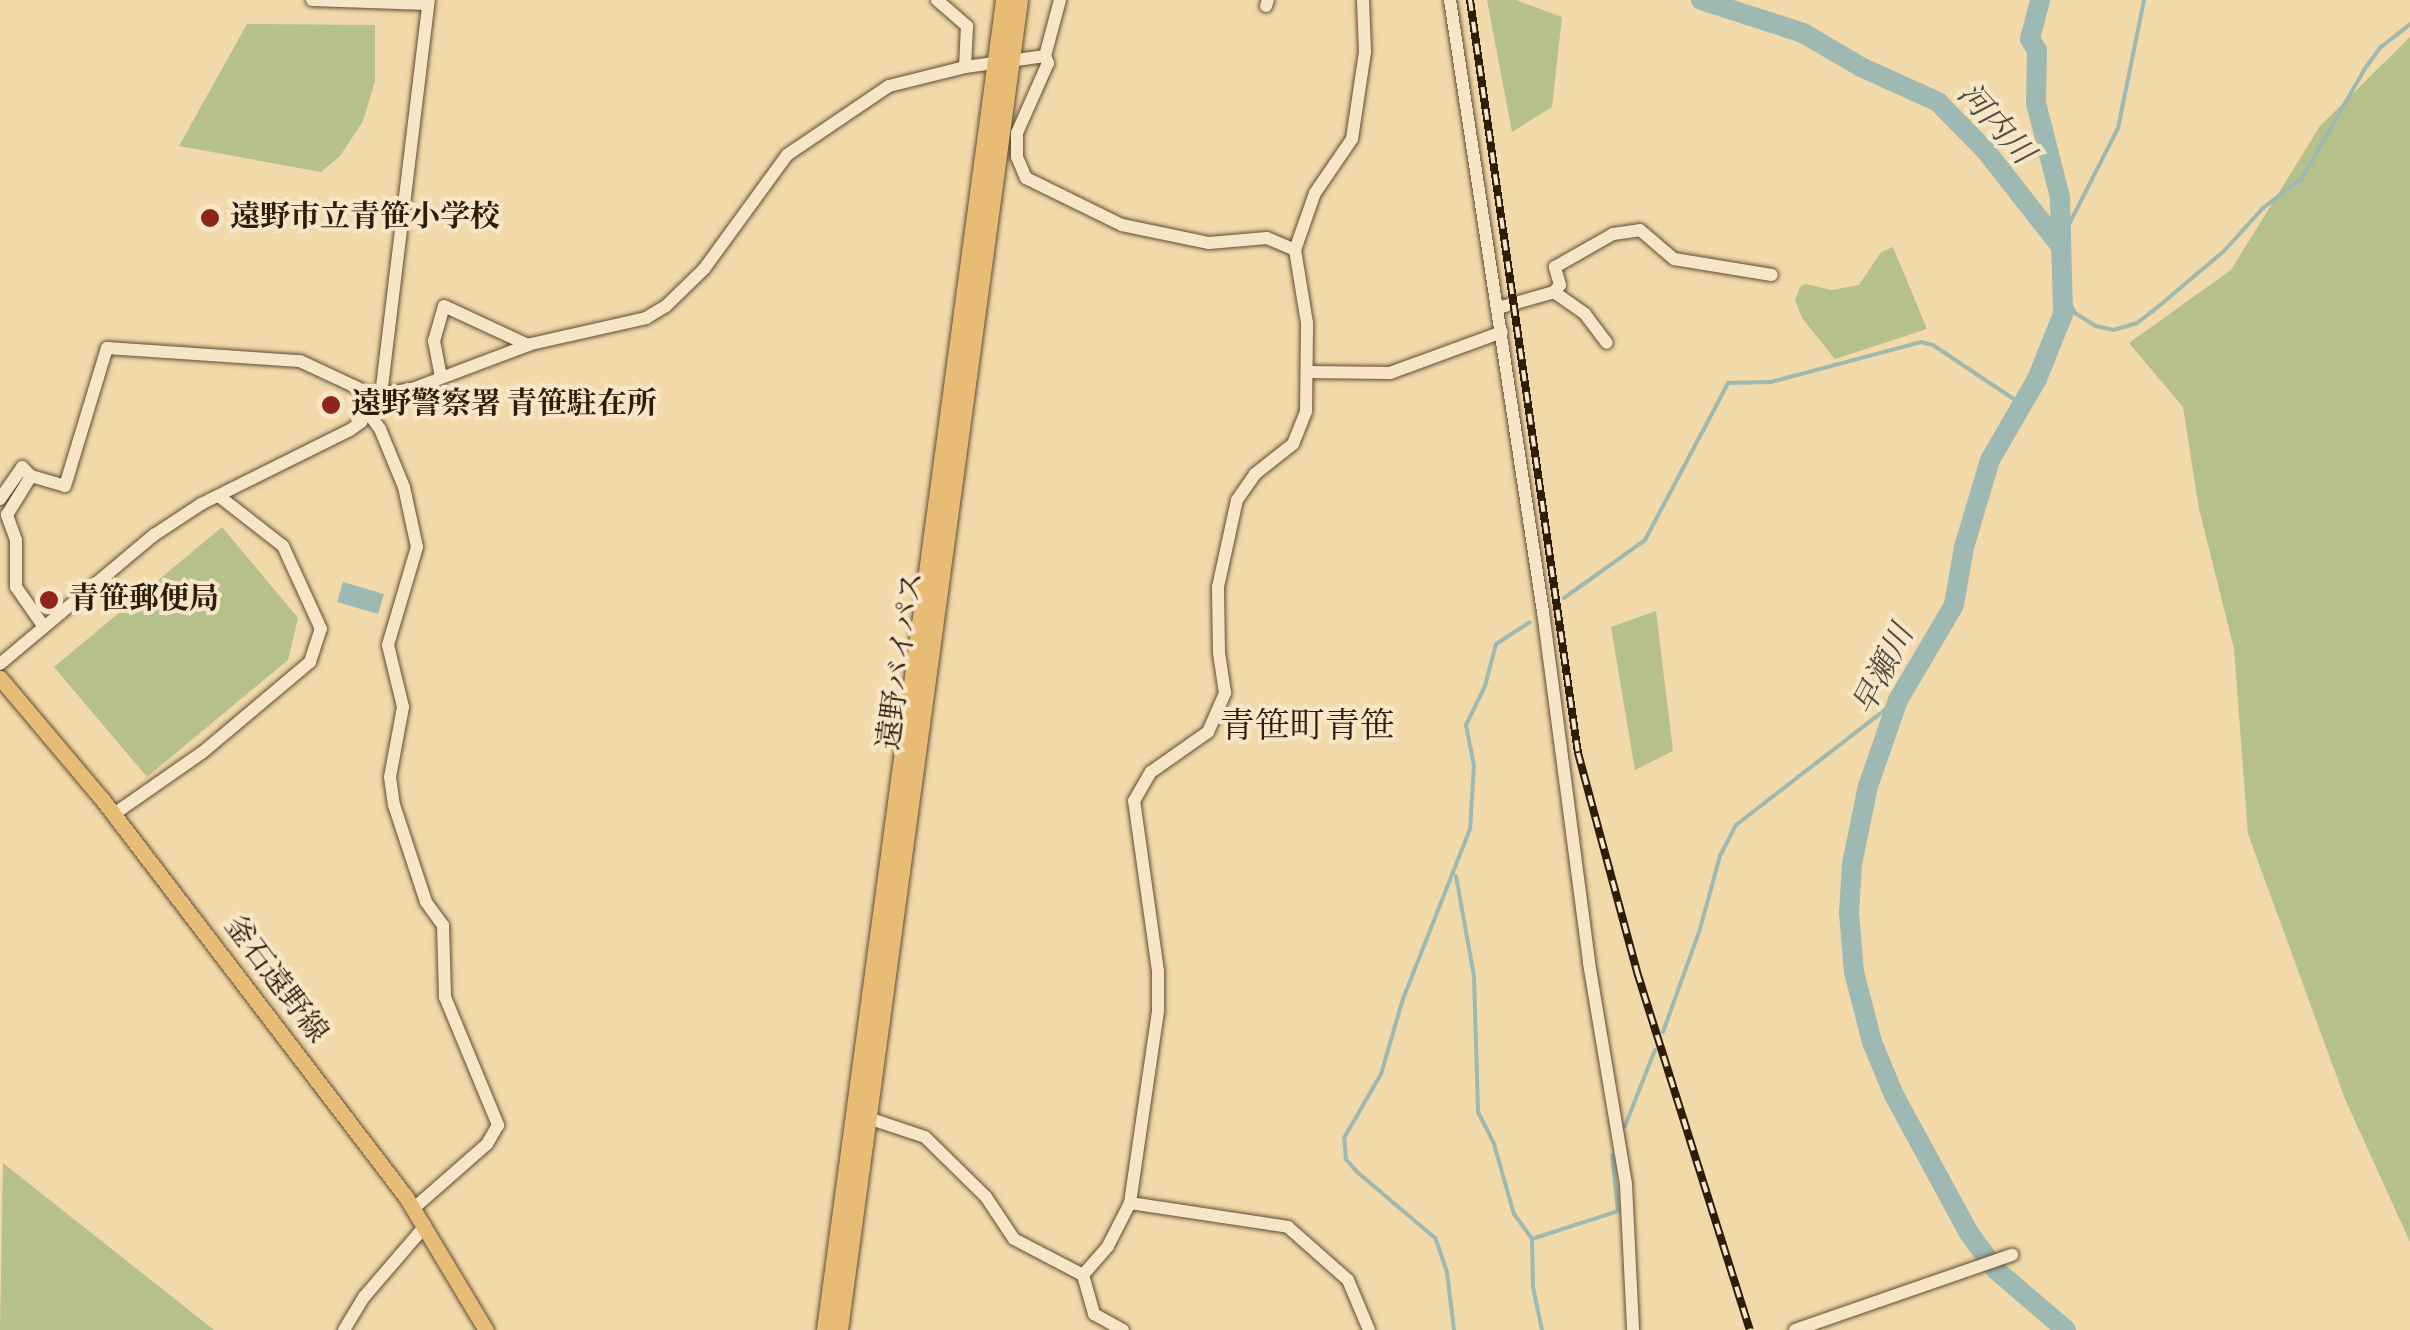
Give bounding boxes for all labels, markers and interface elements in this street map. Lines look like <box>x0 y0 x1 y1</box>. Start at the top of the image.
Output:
water label: 河内川 <box>1948 76 2040 174</box>
place label: 遠野市立青笹小学校 <box>230 200 500 236</box>
marker: 遠野市立青笹小学校 <box>199 207 221 229</box>
place label: 遠野警察署 青笹駐在所 <box>351 387 657 423</box>
marker: 遠野警察署 青笹駐在所 <box>320 394 342 416</box>
street label: 遠野バイパス <box>872 569 932 753</box>
place label: 青笹郵便局 <box>69 582 219 618</box>
marker: 青笹郵便局 <box>38 589 60 611</box>
water label: 早瀬川 <box>1846 620 1924 722</box>
district label: 青笹町青笹 <box>1220 707 1394 749</box>
street label: 釜石遠野線 <box>215 909 335 1051</box>

